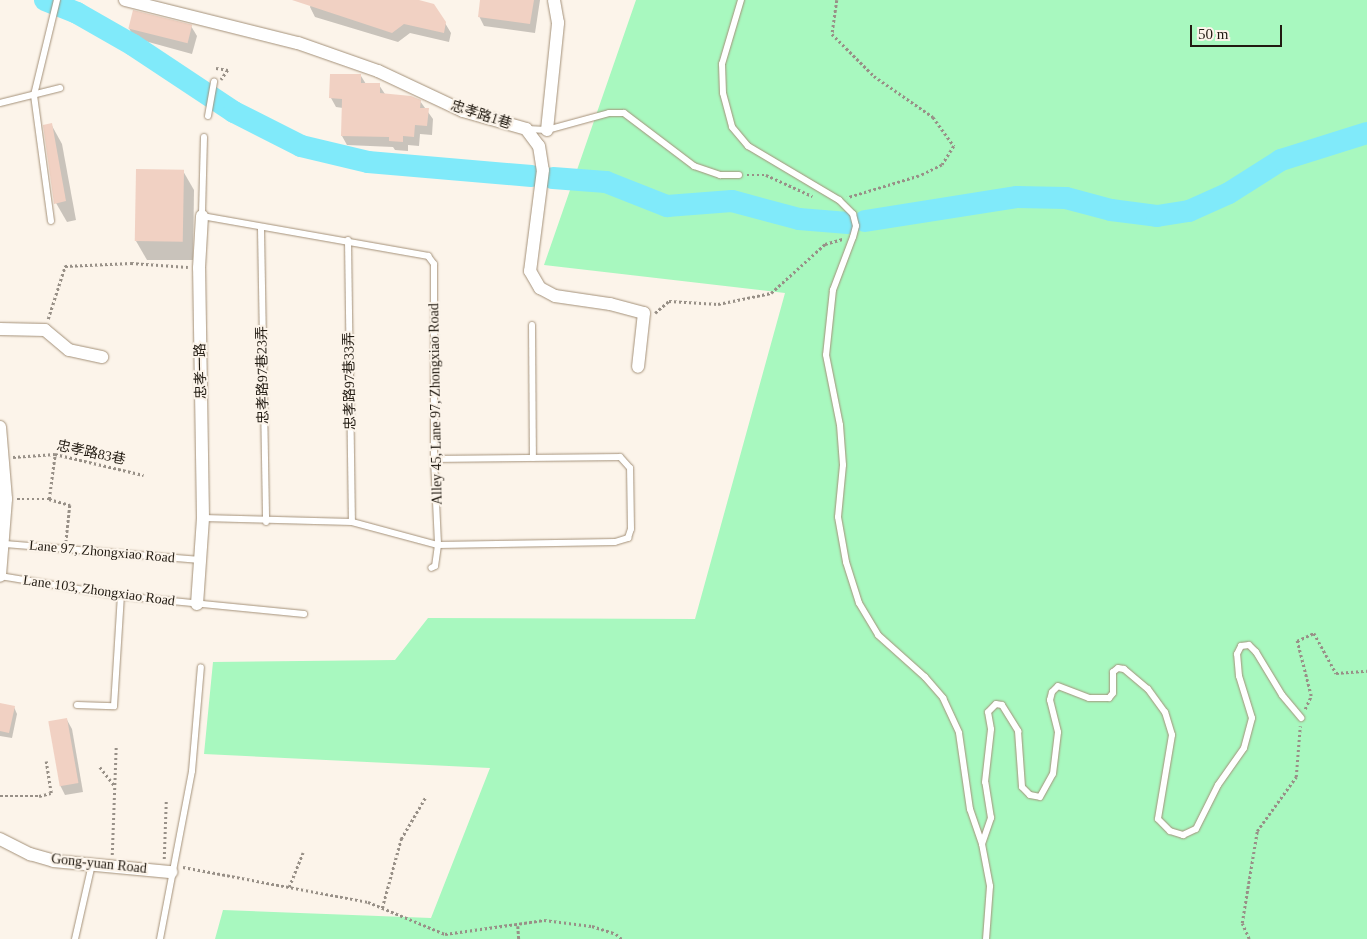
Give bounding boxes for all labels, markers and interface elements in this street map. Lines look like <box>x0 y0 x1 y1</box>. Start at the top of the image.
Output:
scale bar <box>1192 15 1284 47</box>
text: 50 m <box>1198 26 1228 42</box>
street label: 忠孝路1巷 <box>448 97 514 133</box>
street label: Alley 45, Lane 97, Zhongxiao Road <box>426 303 446 505</box>
street label: 忠孝路97巷23弄 <box>254 326 272 424</box>
street label: 忠孝路97巷33弄 <box>341 332 359 430</box>
street label: 忠孝一路 <box>192 343 210 399</box>
street label: 忠孝路83巷 <box>55 438 127 468</box>
street label: Lane 97, Zhongxiao Road <box>28 537 176 567</box>
street label: Lane 103, Zhongxiao Road <box>22 572 176 610</box>
street label: Gong-yuan Road <box>50 851 148 877</box>

